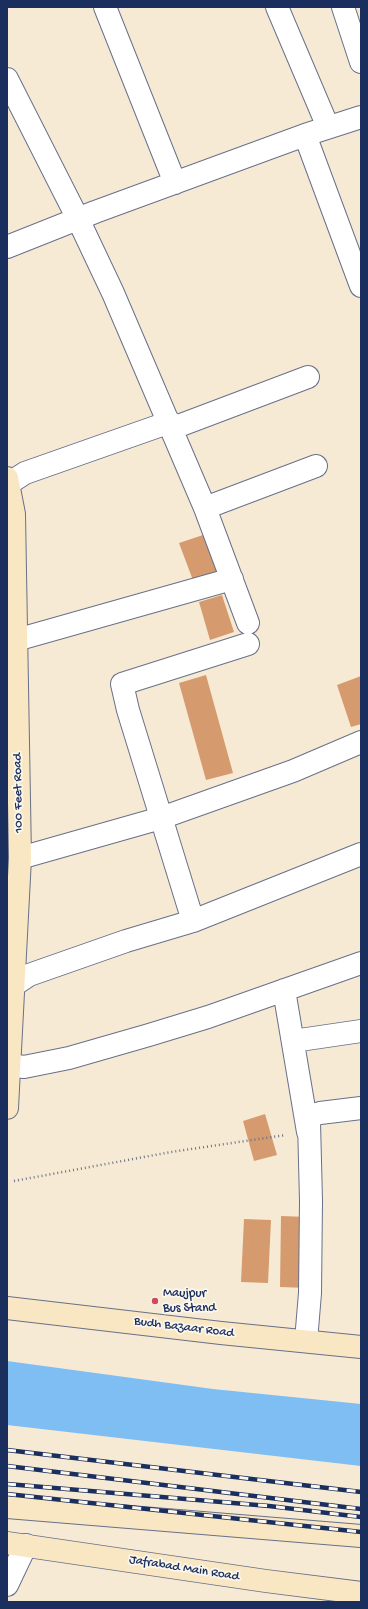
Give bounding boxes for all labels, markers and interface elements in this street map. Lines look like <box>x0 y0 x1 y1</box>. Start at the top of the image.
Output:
street label: 100 Feet Road <box>11 753 27 833</box>
place label: Maujpur Bus Stand <box>163 1286 216 1317</box>
marker: Maujpur Bus Stand <box>150 1296 160 1306</box>
street label: Budh Bazaar Road <box>133 1314 235 1342</box>
street label: Jafrabad Main Road <box>128 1553 240 1585</box>

